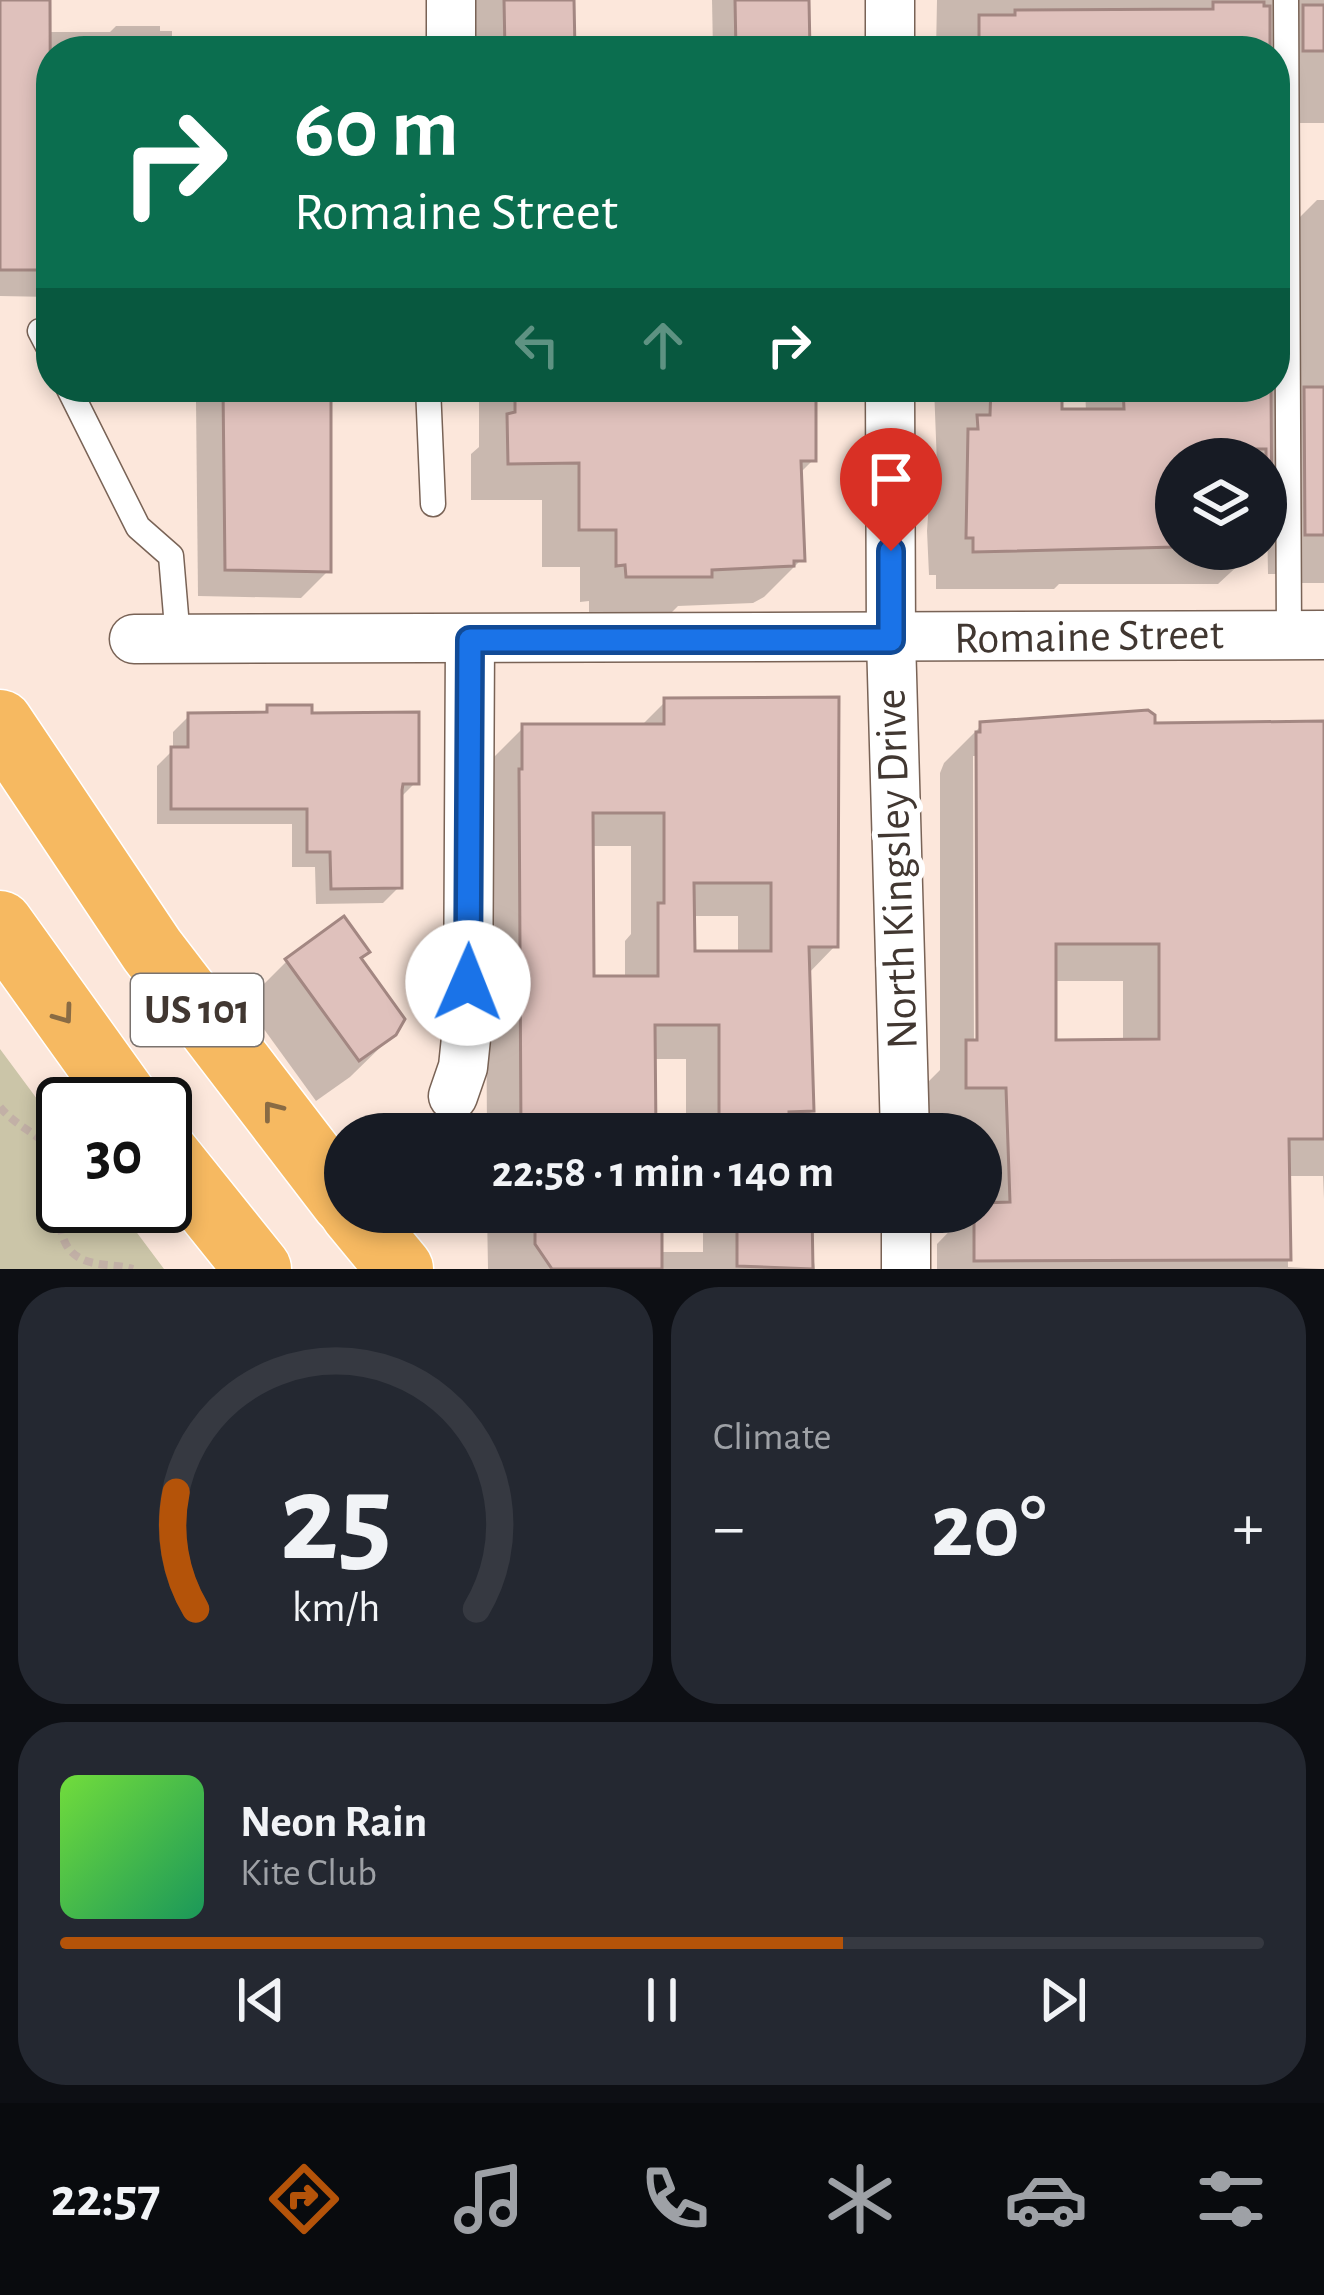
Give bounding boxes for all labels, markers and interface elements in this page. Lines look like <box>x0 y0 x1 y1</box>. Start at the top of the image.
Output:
icon: right <box>96 84 252 240</box>
text: 60 m <box>294 88 459 172</box>
text: Romaine Street <box>294 186 618 240</box>
icon: left <box>504 312 570 378</box>
icon: ahead <box>630 312 696 378</box>
icon: right <box>756 312 822 378</box>
pin <box>840 428 942 551</box>
map controls <box>1155 438 1287 570</box>
button: layers <box>1155 438 1287 570</box>
icon: arrive <box>858 446 924 512</box>
street label: Romaine Street <box>954 612 1224 662</box>
street label: North Kingsley Drive <box>868 688 926 1050</box>
position arrow <box>405 920 531 1046</box>
road number: US 101 <box>131 974 263 1046</box>
one-way arrow <box>49 1002 71 1023</box>
speed limit sign: 30 <box>36 1077 192 1233</box>
one-way arrow <box>265 1102 286 1124</box>
text: 22:58 · 1 min · 140 m <box>492 1150 834 1195</box>
text: Climate <box>713 1418 831 1457</box>
text: 25 <box>279 1458 392 1583</box>
text: 20° <box>931 1483 1046 1573</box>
text: − <box>713 1495 745 1561</box>
text: + <box>1232 1495 1264 1561</box>
text: km/h <box>291 1586 380 1629</box>
text: Neon Rain <box>240 1800 427 1845</box>
text: Kite Club <box>240 1854 377 1893</box>
icon: previous <box>228 1967 294 2033</box>
icon: pause <box>629 1967 695 2033</box>
icon: next <box>1030 1967 1096 2033</box>
icon: directions <box>262 2157 346 2241</box>
icon: music <box>447 2157 531 2241</box>
icon: phone <box>633 2157 717 2241</box>
icon: climate <box>818 2157 902 2241</box>
icon: car <box>1004 2157 1088 2241</box>
icon: filters <box>1189 2157 1273 2241</box>
text: 22:57 <box>51 2172 161 2226</box>

